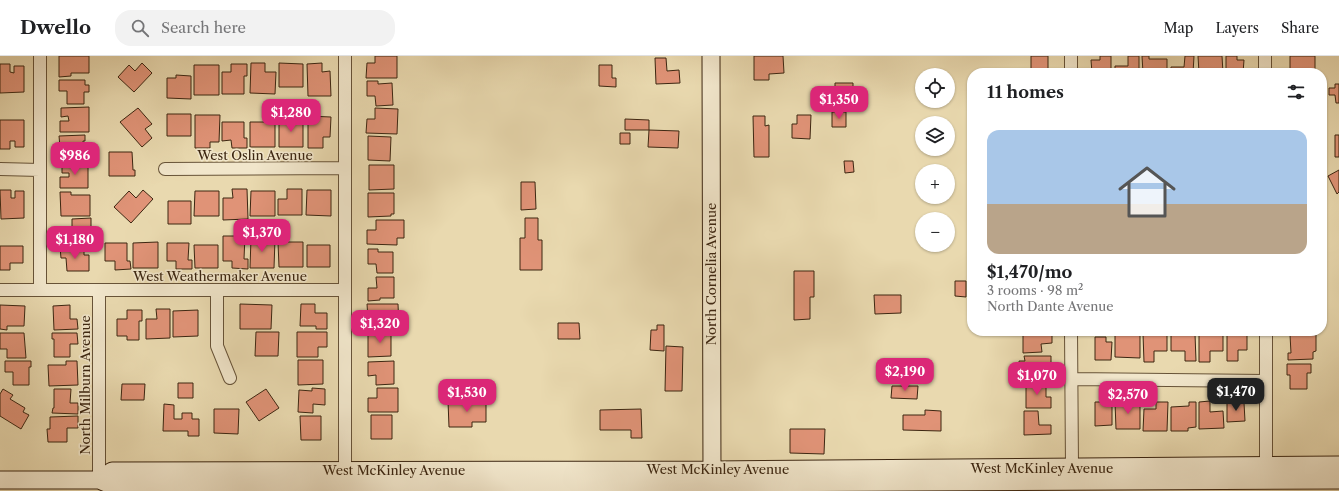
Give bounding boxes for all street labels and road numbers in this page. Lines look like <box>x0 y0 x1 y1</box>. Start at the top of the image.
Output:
street label: West Oslin Avenue <box>196 147 313 163</box>
street label: North Cornelia Avenue <box>703 203 719 345</box>
street label: West Weathermaker Avenue <box>132 268 307 284</box>
street label: North Milburn Avenue <box>77 315 93 455</box>
street label: West McKinley Avenue <box>970 460 1113 476</box>
street label: West McKinley Avenue <box>646 461 789 477</box>
street label: West McKinley Avenue <box>322 462 465 478</box>

